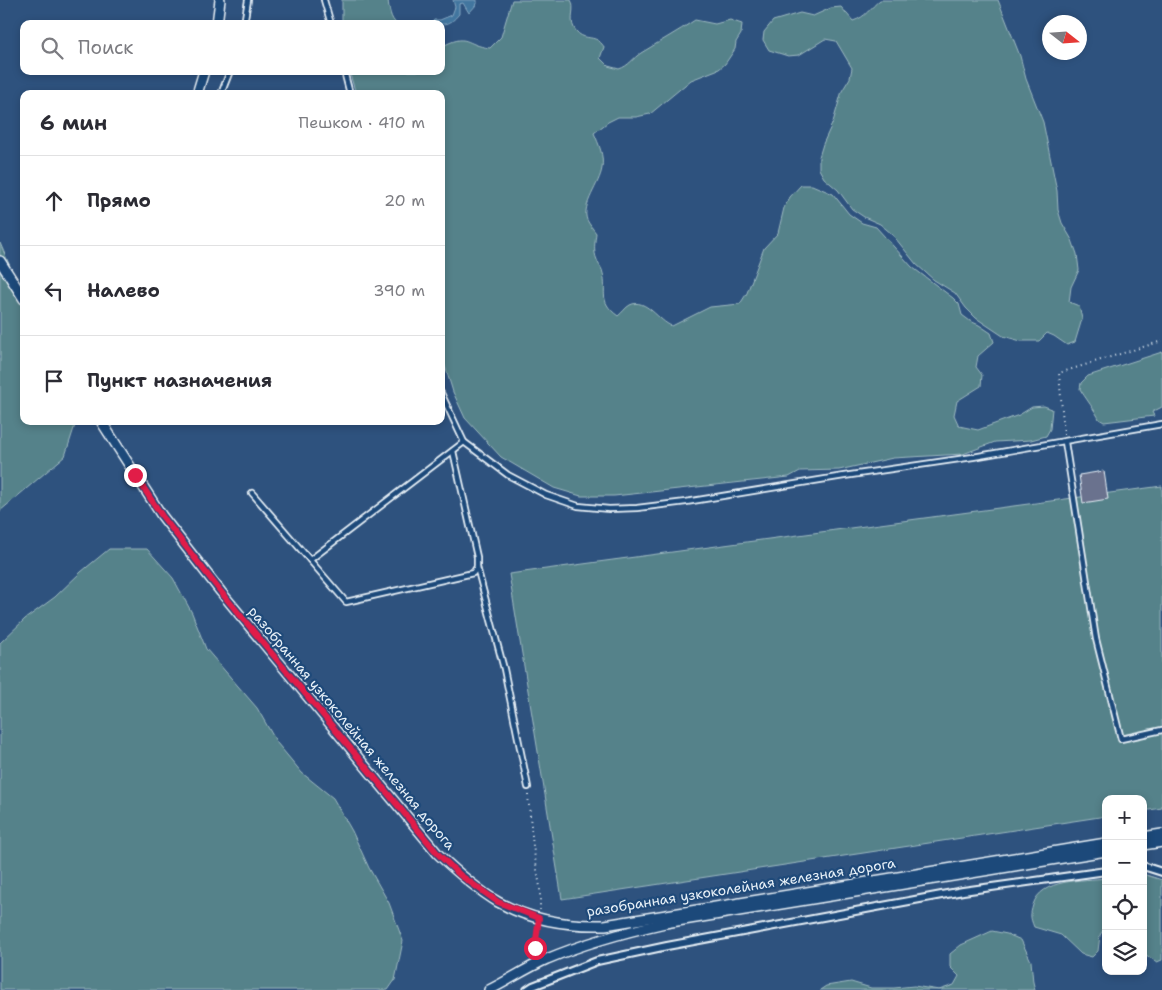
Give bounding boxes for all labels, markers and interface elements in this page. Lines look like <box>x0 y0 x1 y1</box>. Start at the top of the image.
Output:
north arrow <box>1042 15 1087 60</box>
search box <box>20 20 445 75</box>
icon: search <box>38 34 66 62</box>
text: Поиск <box>78 35 133 60</box>
text: 6 мин <box>40 109 107 137</box>
text: Пешком · 410 m <box>299 112 425 133</box>
icon: ahead <box>40 187 68 215</box>
text: Прямо <box>87 188 151 213</box>
text: 20 m <box>384 190 425 211</box>
icon: left <box>40 277 68 305</box>
text: Налево <box>87 278 160 303</box>
text: 390 m <box>373 280 425 301</box>
icon: arrive <box>40 367 68 395</box>
text: Пункт назначения <box>87 368 272 393</box>
route end <box>124 464 147 487</box>
street label: разобранная узкоколейная железная дорога <box>245 603 459 854</box>
map controls <box>1102 795 1147 975</box>
button: + <box>1102 795 1147 840</box>
button: − <box>1102 840 1147 885</box>
street label: разобранная узкоколейная железная дорога <box>585 854 897 920</box>
button: locate <box>1102 885 1147 930</box>
button: layers <box>1102 930 1147 975</box>
route start <box>524 937 547 960</box>

